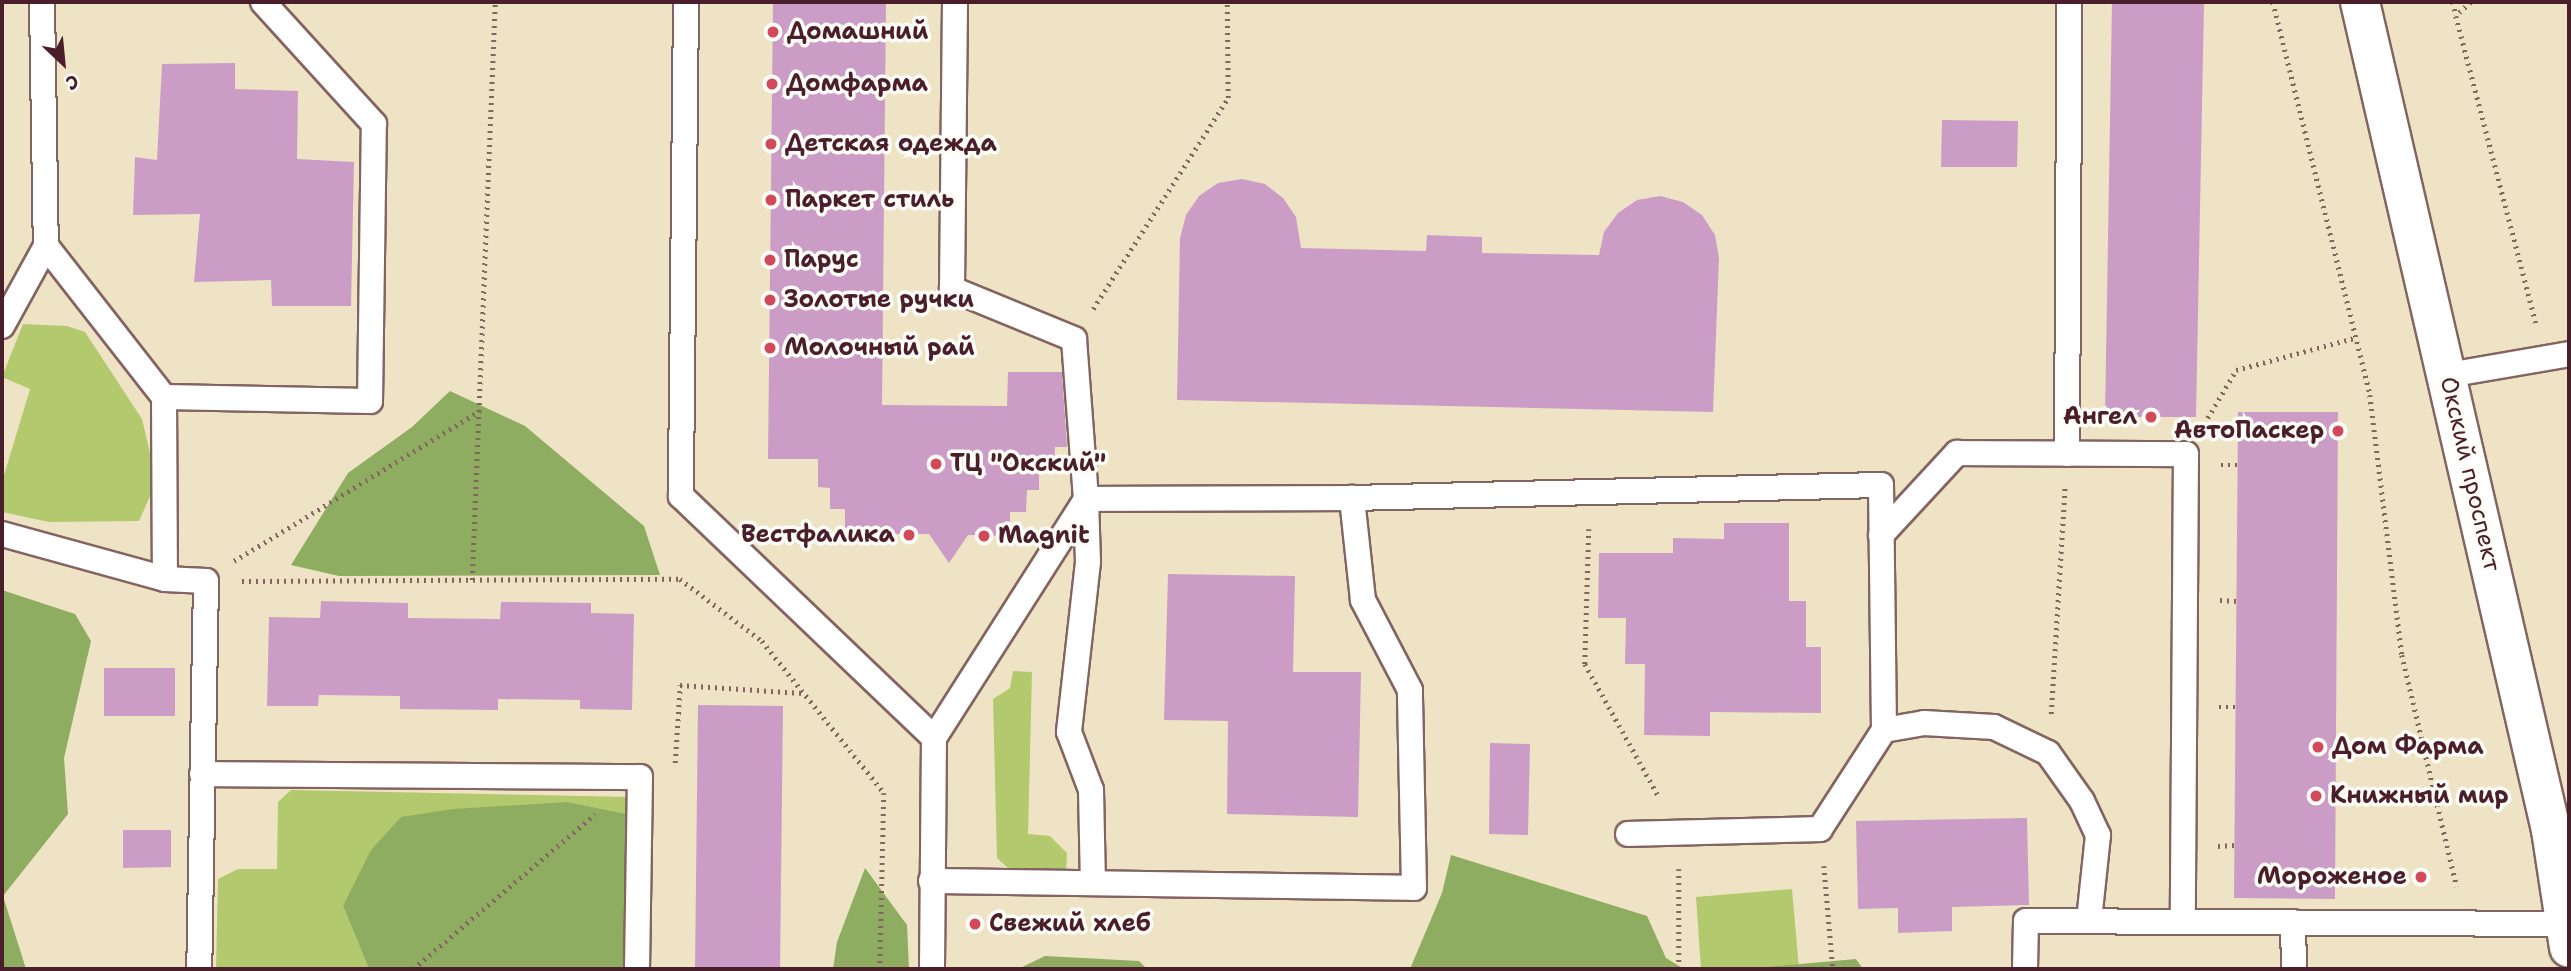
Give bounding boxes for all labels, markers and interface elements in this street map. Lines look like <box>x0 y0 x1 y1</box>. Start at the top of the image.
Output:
place label: Домашний <box>787 18 928 46</box>
marker: Домашний <box>765 24 781 40</box>
north arrow <box>28 28 98 98</box>
text: С <box>62 69 83 96</box>
place label: Домфарма <box>786 70 928 98</box>
marker: Домфарма <box>764 76 780 92</box>
place label: Детская одежда <box>785 130 997 158</box>
marker: Детская одежда <box>763 136 779 152</box>
place label: Паркет стиль <box>785 186 954 214</box>
marker: Паркет стиль <box>763 192 779 208</box>
place label: Парус <box>784 246 859 274</box>
marker: Парус <box>762 252 778 268</box>
place label: Золотые ручки <box>784 286 974 314</box>
marker: Золотые ручки <box>762 292 778 308</box>
place label: Молочный рай <box>784 334 975 362</box>
marker: Молочный рай <box>762 340 778 356</box>
street label: Окский проспект <box>2434 374 2506 574</box>
place label: Ангел <box>2063 403 2137 431</box>
marker: Ангел <box>2143 409 2159 425</box>
place label: АвтоПаскер <box>2174 417 2324 445</box>
marker: АвтоПаскер <box>2330 423 2346 439</box>
place label: ТЦ "Окский" <box>950 450 1106 478</box>
marker: ТЦ "Окский" <box>928 456 944 472</box>
place label: Вестфалика <box>741 521 895 549</box>
place label: Magnit <box>998 522 1090 550</box>
marker: Вестфалика <box>901 527 917 543</box>
marker: Magnit <box>976 528 992 544</box>
place label: Дом Фарма <box>2332 733 2484 761</box>
marker: Дом Фарма <box>2310 739 2326 755</box>
place label: Книжный мир <box>2330 782 2509 810</box>
marker: Книжный мир <box>2308 788 2324 804</box>
place label: Мороженое <box>2257 863 2407 891</box>
marker: Мороженое <box>2413 869 2429 885</box>
place label: Свежий хлеб <box>989 910 1151 938</box>
marker: Свежий хлеб <box>967 916 983 932</box>

